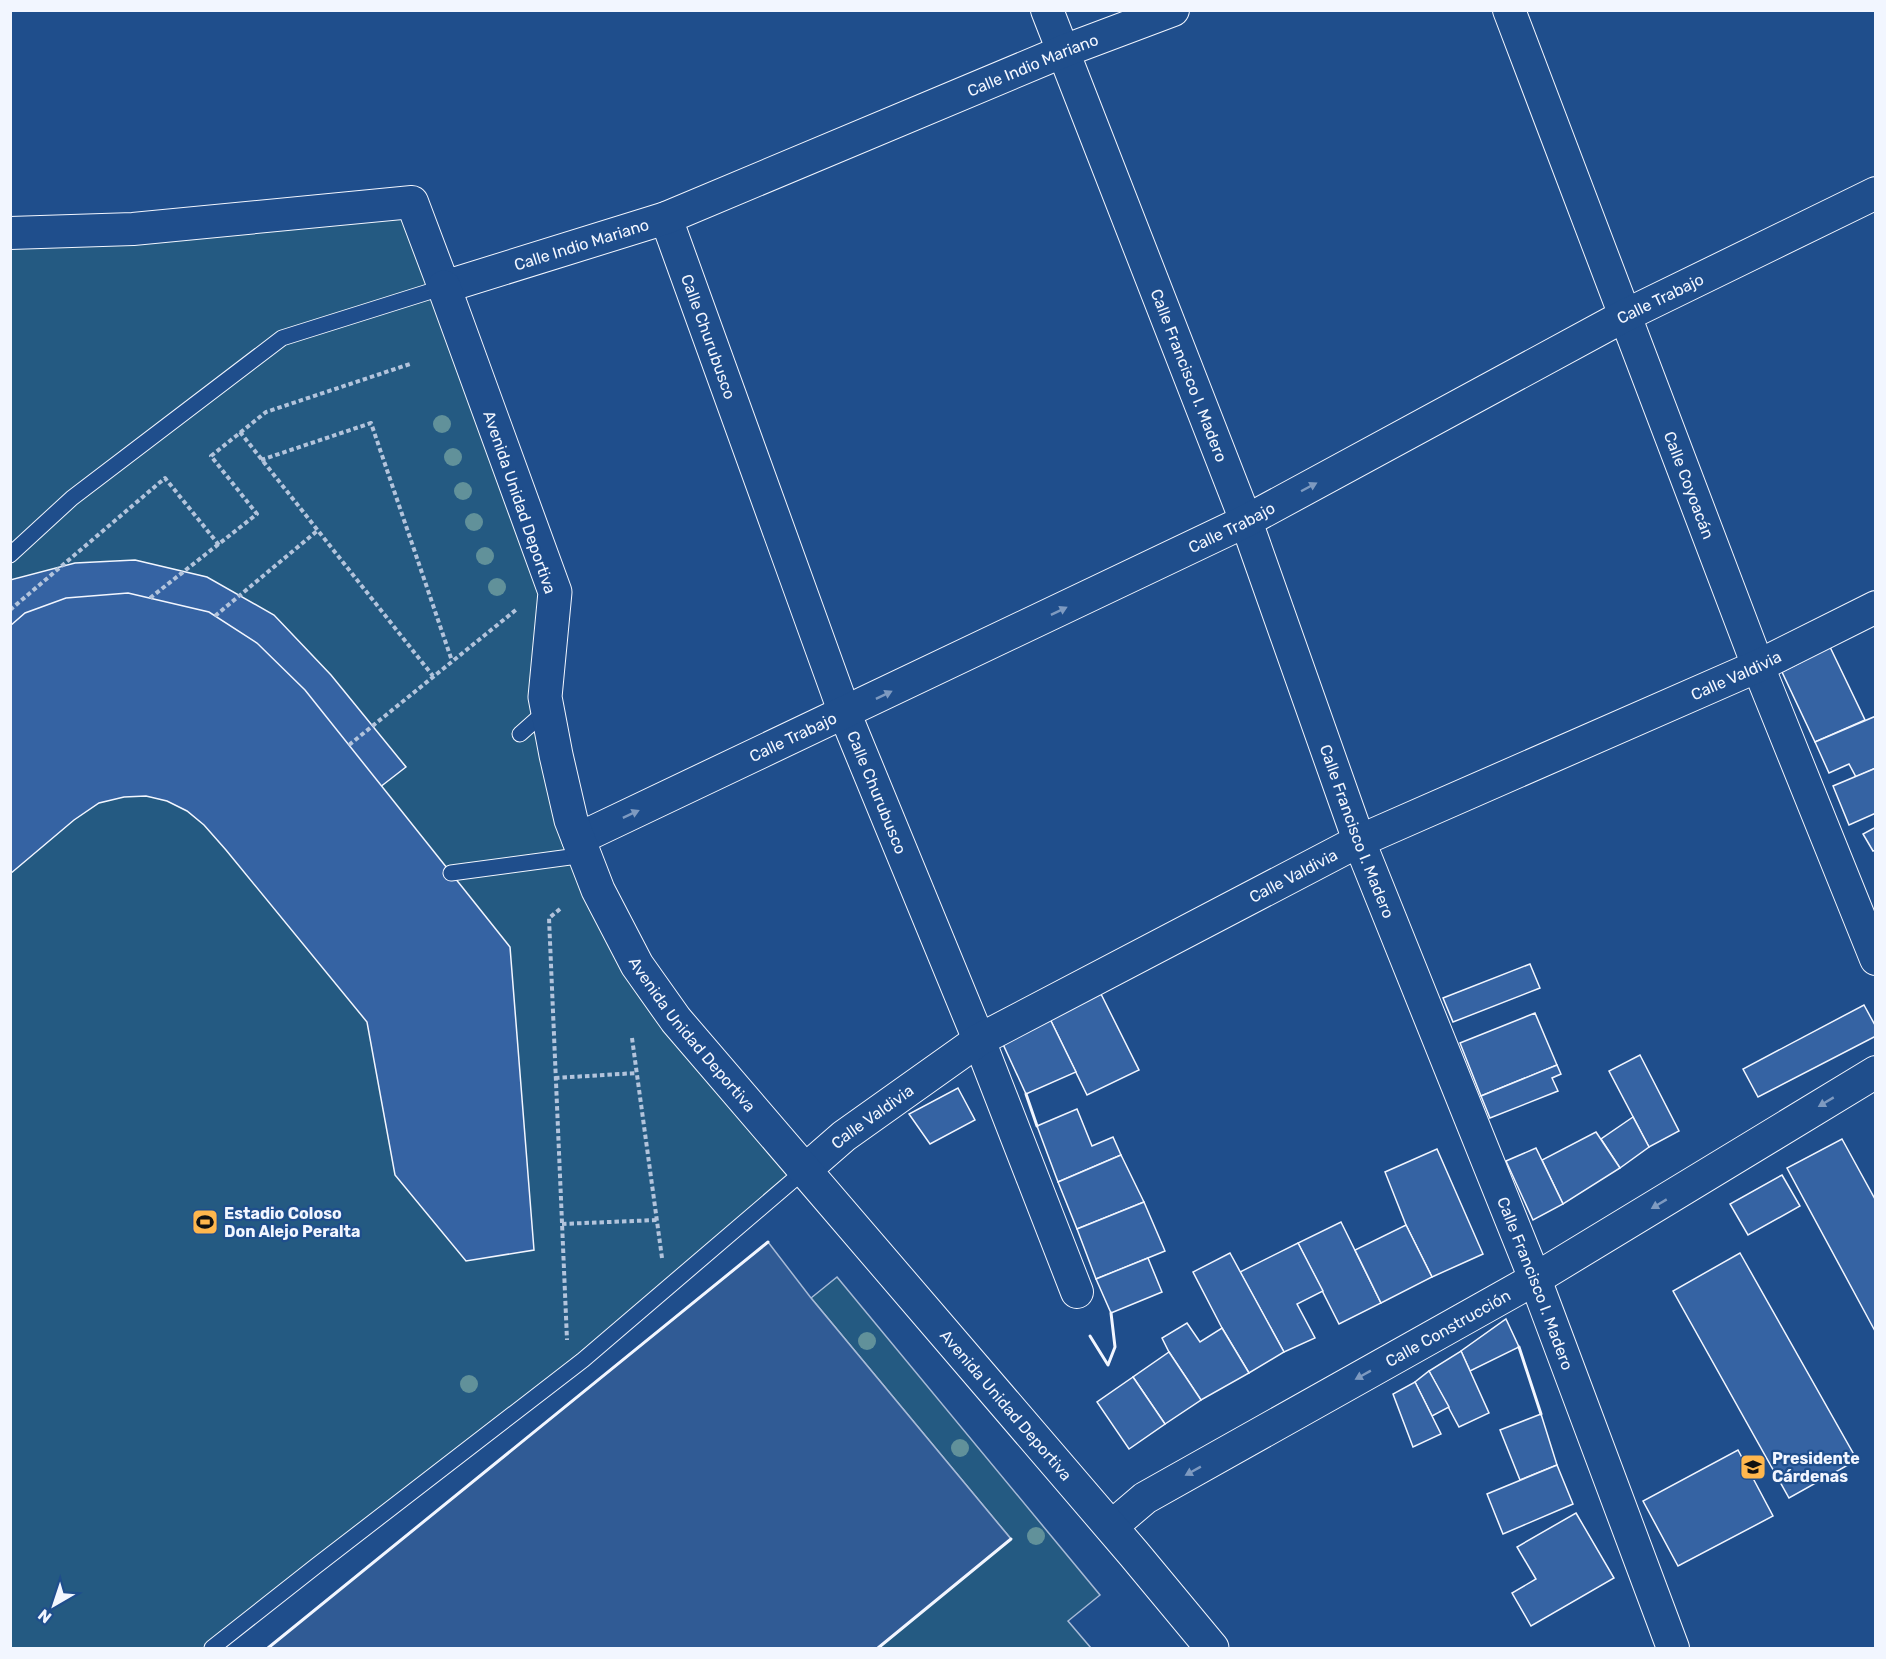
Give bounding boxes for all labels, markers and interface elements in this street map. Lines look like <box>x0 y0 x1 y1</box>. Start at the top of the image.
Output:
street label: Calle Indio Mariano <box>964 30 1101 101</box>
street label: Calle Indio Mariano <box>512 215 651 275</box>
street label: Calle Trabajo <box>1614 270 1707 328</box>
street label: Calle Churubusco <box>677 272 740 402</box>
street label: Calle Francisco I. Madero <box>1147 286 1231 465</box>
street label: Avenida Unidad Deportiva <box>479 408 560 596</box>
street label: Calle Coyoacán <box>1660 429 1718 542</box>
one-way arrow <box>1301 482 1318 492</box>
street label: Calle Trabajo <box>1185 498 1278 557</box>
one-way arrow <box>1051 606 1068 615</box>
street label: Calle Valdivia <box>1688 647 1784 704</box>
one-way arrow <box>875 691 892 700</box>
street label: Calle Trabajo <box>746 708 840 766</box>
street label: Calle Churubusco <box>843 728 910 857</box>
street label: Calle Francisco I. Madero <box>1316 742 1398 921</box>
one-way arrow <box>623 810 640 819</box>
street label: Calle Valdivia <box>1246 845 1341 907</box>
street label: Avenida Unidad Deportiva <box>625 954 759 1116</box>
street label: Calle Valdivia <box>827 1081 917 1153</box>
one-way arrow <box>1818 1097 1834 1108</box>
street label: Calle Francisco I. Madero <box>1493 1194 1577 1373</box>
one-way arrow <box>1651 1198 1667 1209</box>
place label: Estadio Coloso Don Alejo Peralta <box>224 1204 360 1241</box>
sports icon: Estadio Coloso Don Alejo Peralta <box>190 1207 220 1237</box>
street label: Calle Construcción <box>1382 1286 1514 1371</box>
street label: Avenida Unidad Deportiva <box>936 1326 1076 1485</box>
one-way arrow <box>1355 1370 1372 1380</box>
place label: Presidente Cárdenas <box>1772 1449 1860 1486</box>
school or university icon: Presidente Cárdenas <box>1738 1452 1768 1482</box>
one-way arrow <box>1184 1466 1201 1476</box>
north arrow <box>24 1575 84 1635</box>
text: N <box>34 1605 55 1627</box>

